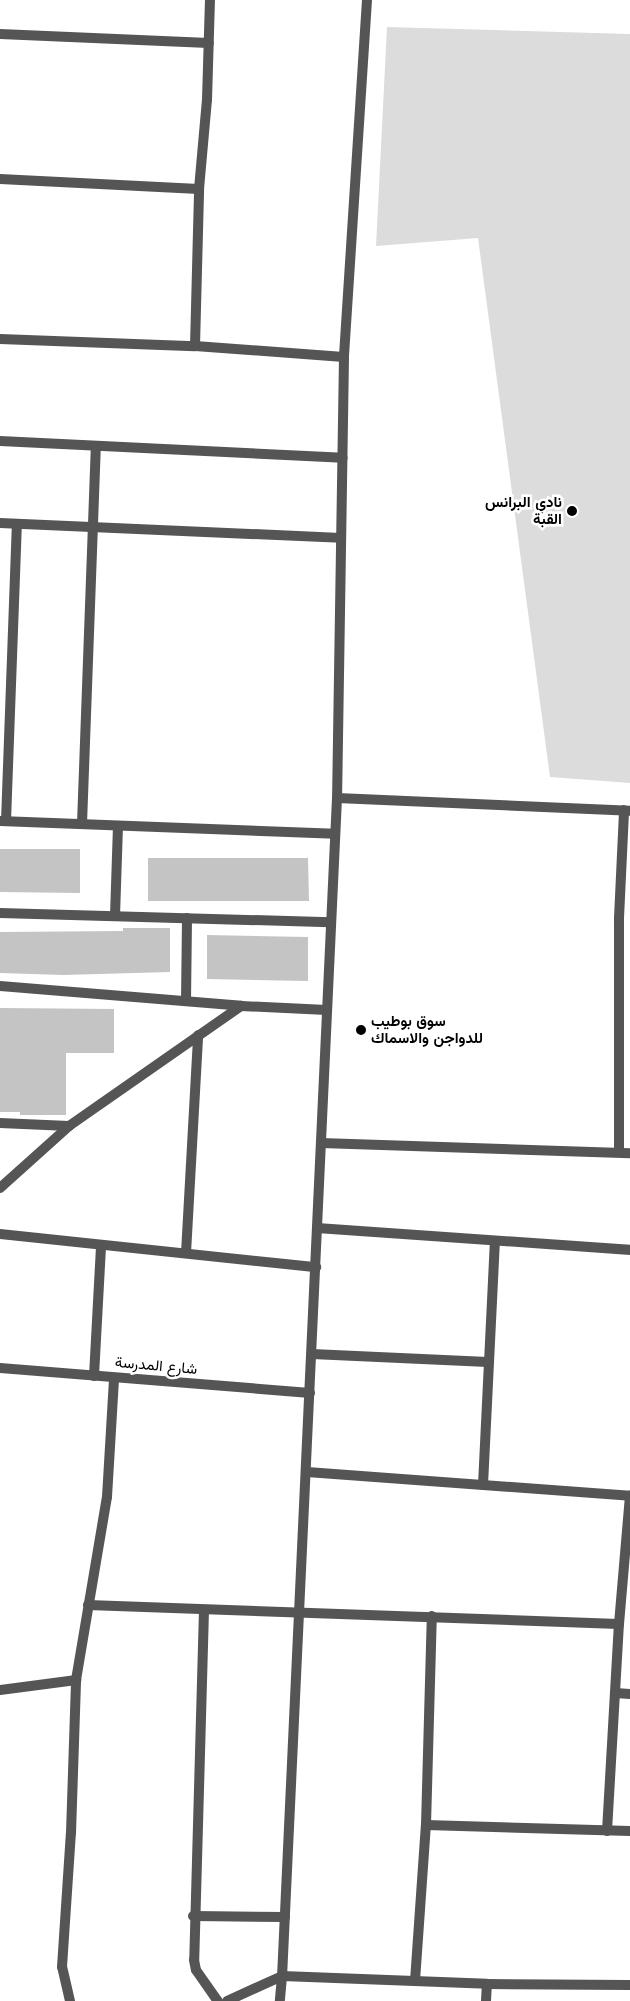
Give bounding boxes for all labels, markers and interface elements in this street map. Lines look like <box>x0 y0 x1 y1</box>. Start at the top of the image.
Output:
place label: نادي البرانس القبة <box>485 493 562 528</box>
marker: نادي البرانس القبة <box>566 505 578 517</box>
place label: سوق بوطيب للدواجن والاسماك <box>371 1012 483 1047</box>
marker: سوق بوطيب للدواجن والاسماك <box>355 1024 367 1036</box>
street label: شارع المدرسة <box>114 1353 198 1379</box>

